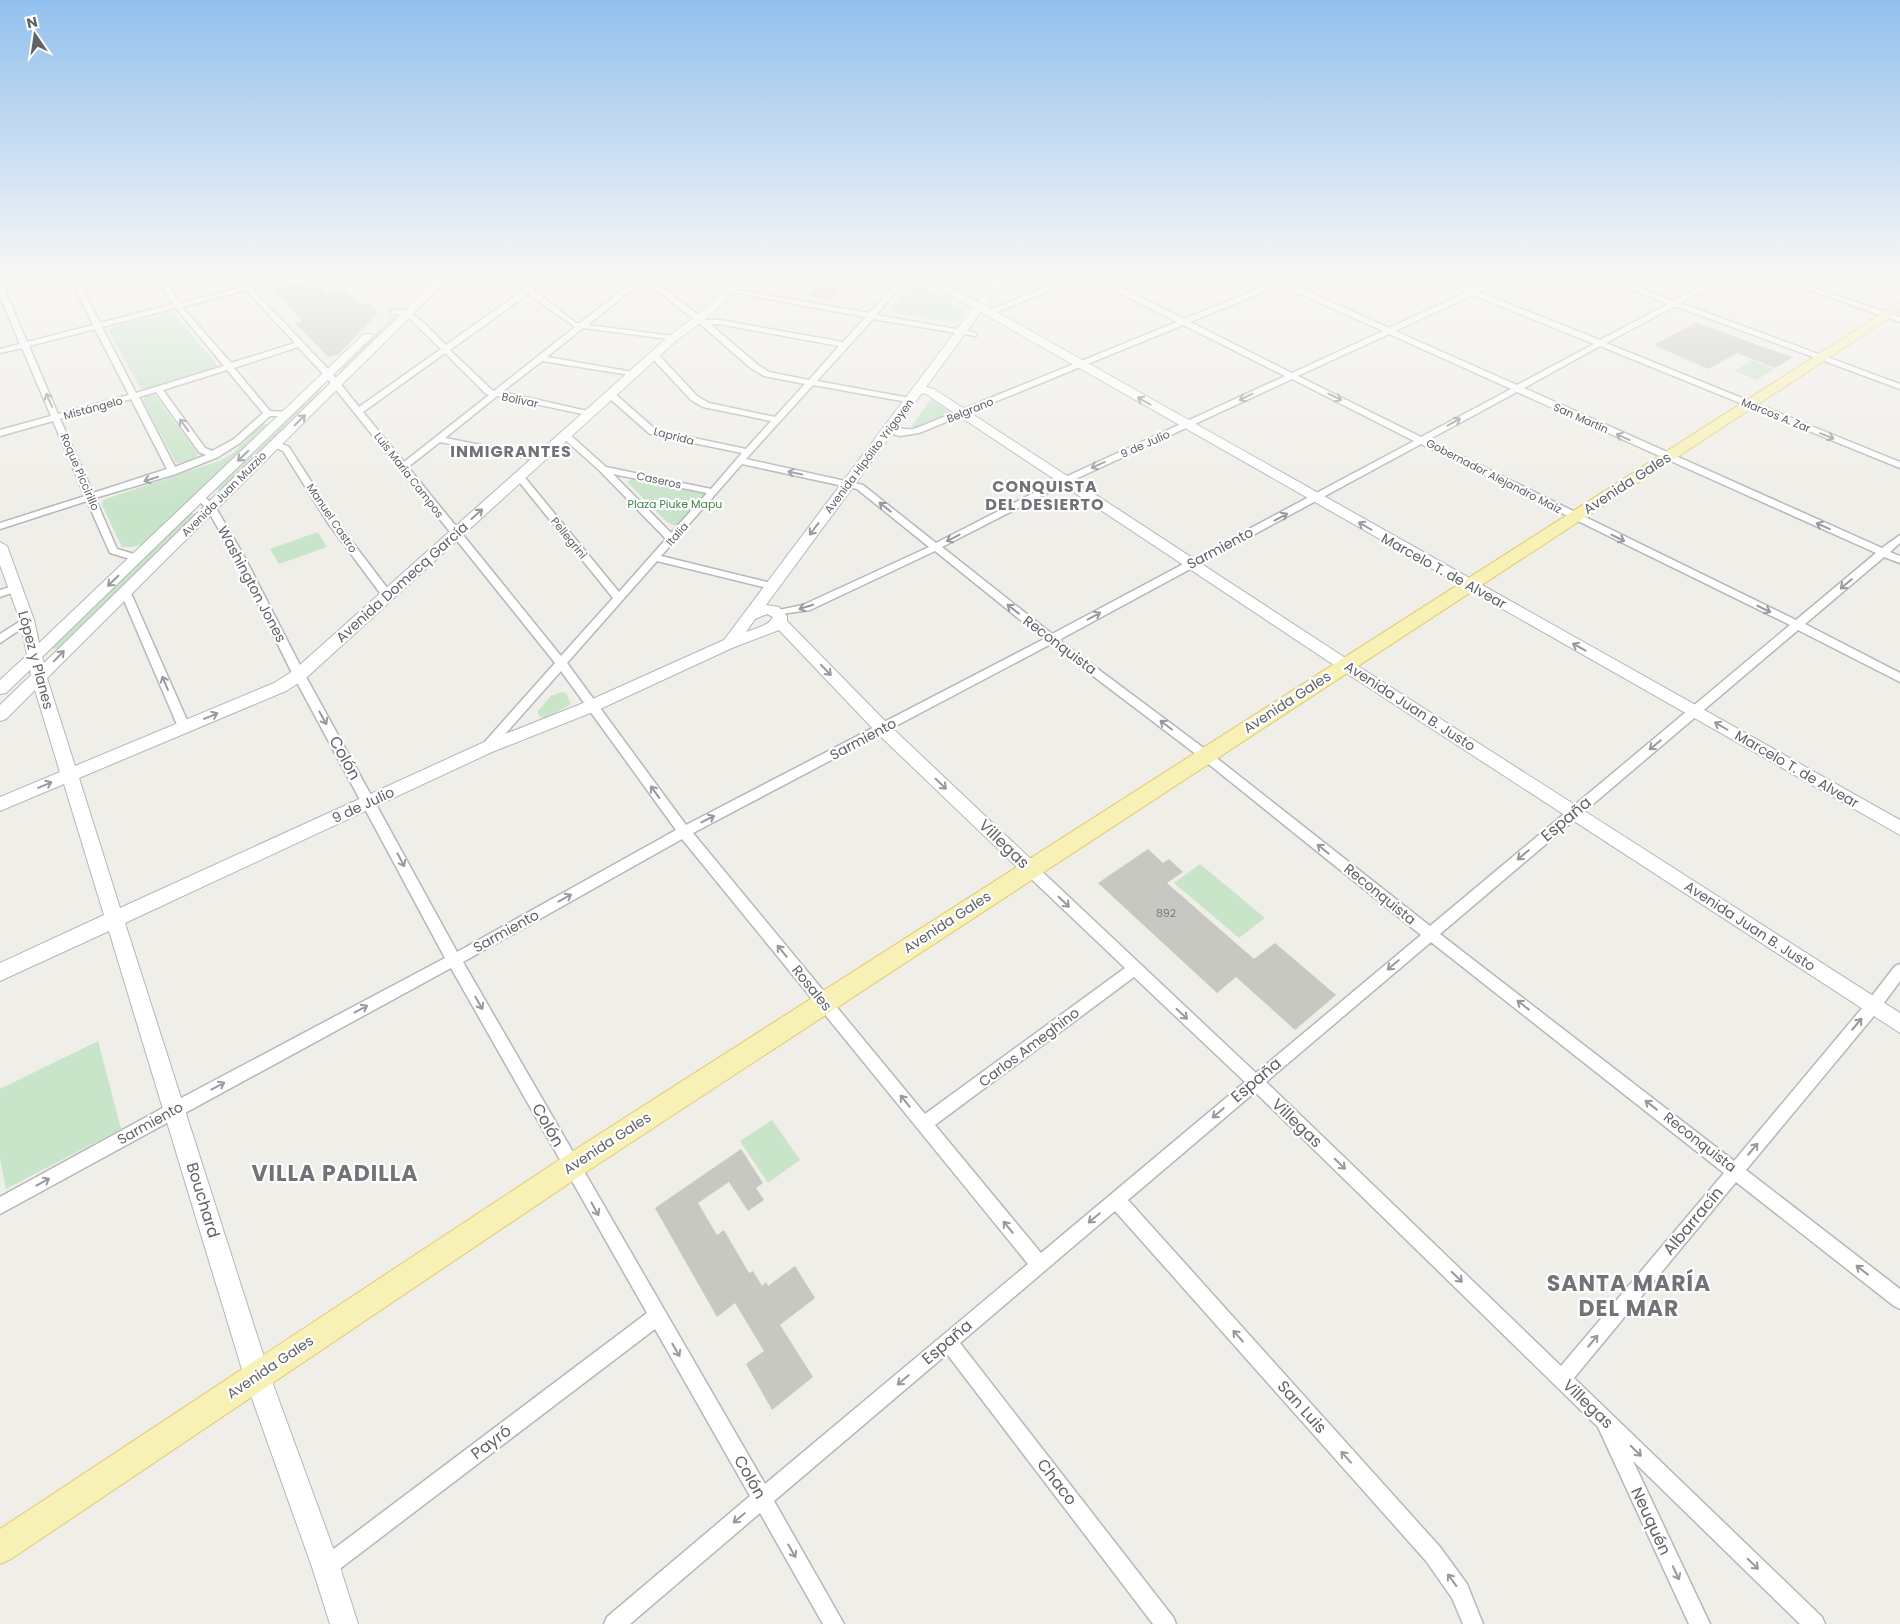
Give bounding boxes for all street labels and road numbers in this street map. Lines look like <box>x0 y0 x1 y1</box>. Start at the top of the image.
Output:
street label: Bolívar <box>500 388 540 412</box>
street label: Mistángelo <box>62 392 124 424</box>
street label: Belgrano <box>944 393 996 427</box>
street label: Marcos A. Zar <box>1739 394 1813 436</box>
street label: Avenida Hipólito Yrigoyen <box>821 395 917 517</box>
street label: San Martín <box>1551 399 1611 437</box>
street label: Laprida <box>652 423 696 449</box>
street label: 9 de Julio <box>1118 426 1172 462</box>
street label: Luis María Campos <box>370 429 448 521</box>
street label: Roque Piccirillo <box>57 431 103 513</box>
street label: Gobernador Alejandro Maiz <box>1423 435 1565 517</box>
street label: Avenida Gales <box>1579 447 1675 519</box>
street label: Avenida Juan Muzzio <box>178 448 270 540</box>
street label: Caseros <box>635 467 683 493</box>
street label: Manuel Castro <box>303 480 361 556</box>
street label: Pellegrini <box>547 514 591 562</box>
street label: Avenida Domecq García <box>332 517 472 647</box>
street label: Italia <box>662 519 692 549</box>
street label: Washington Jones <box>213 522 291 646</box>
street label: Sarmiento <box>1183 522 1257 574</box>
street label: Marcelo T. de Alvear <box>1378 528 1510 614</box>
street label: López y Planes <box>13 609 59 711</box>
street label: Reconquista <box>1019 611 1101 679</box>
street label: Avenida Juan B. Justo <box>1341 656 1479 756</box>
street label: Avenida Gales <box>1239 666 1335 738</box>
street label: Sarmiento <box>826 713 900 765</box>
street label: Marcelo T. de Alvear <box>1731 725 1863 813</box>
street label: Colón <box>324 732 366 784</box>
street label: 9 de Julio <box>329 782 397 828</box>
street label: España <box>1536 791 1596 847</box>
street label: Villegas <box>974 814 1034 874</box>
street label: Reconquista <box>1340 859 1420 929</box>
street label: Avenida Juan B. Justo <box>1681 876 1819 976</box>
street label: Avenida Gales <box>899 886 995 958</box>
street label: Sarmiento <box>469 905 543 957</box>
street label: Rosales <box>787 961 837 1015</box>
street label: Carlos Ameghino <box>975 1003 1083 1091</box>
street label: España <box>1226 1052 1286 1108</box>
street label: Villegas <box>1267 1093 1327 1153</box>
street label: Sarmiento <box>113 1097 187 1149</box>
street label: Colón <box>526 1099 570 1151</box>
street label: Avenida Gales <box>559 1107 655 1179</box>
street label: Reconquista <box>1659 1107 1741 1177</box>
street label: Bouchard <box>181 1159 225 1241</box>
street label: Albarracín <box>1658 1182 1728 1260</box>
street label: España <box>917 1314 977 1370</box>
street label: Avenida Gales <box>223 1331 317 1403</box>
street label: Villegas <box>1558 1374 1618 1434</box>
street label: San Luis <box>1272 1375 1332 1439</box>
street label: Payró <box>466 1419 516 1465</box>
street label: Colón <box>728 1451 772 1503</box>
street label: Chaco <box>1032 1454 1082 1510</box>
street label: Neuquén <box>1625 1483 1677 1559</box>

